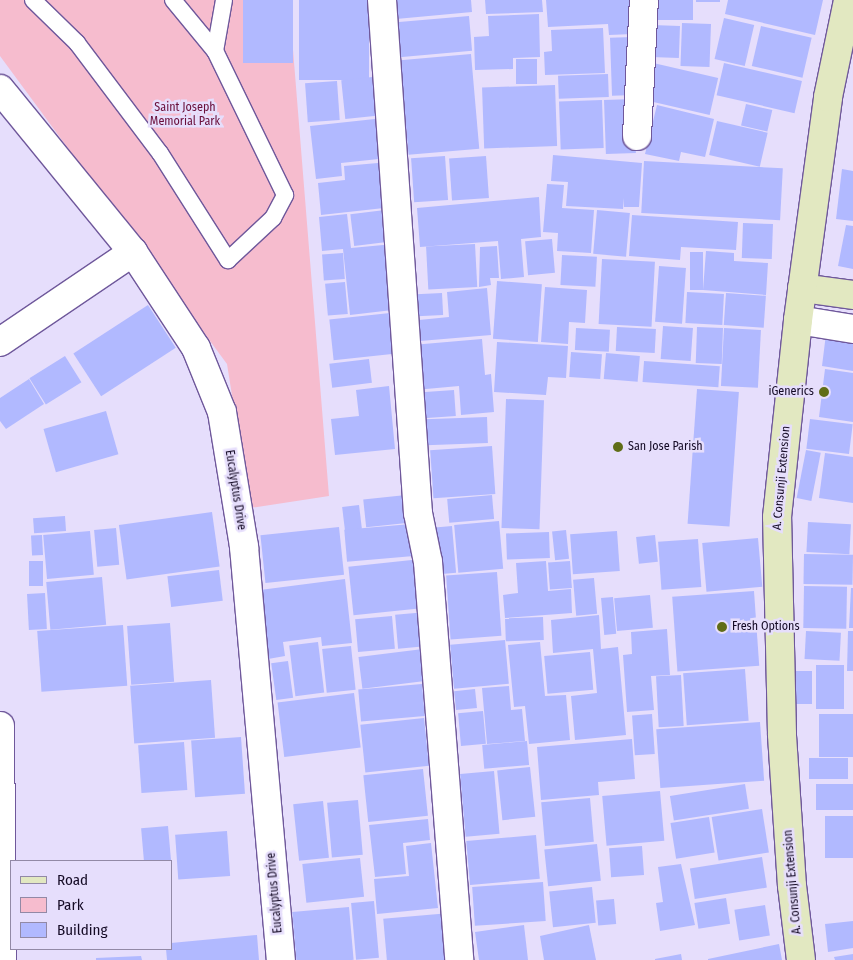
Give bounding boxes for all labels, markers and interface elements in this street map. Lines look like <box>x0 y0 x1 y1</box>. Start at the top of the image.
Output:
park label: Saint Joseph Memorial Park <box>150 101 220 129</box>
place label: iGenerics <box>768 385 814 399</box>
marker: iGenerics <box>818 386 830 398</box>
street label: A. Consunji Extension <box>770 425 794 531</box>
place label: San Jose Parish <box>628 440 703 454</box>
marker: San Jose Parish <box>612 441 624 453</box>
street label: Eucalyptus Drive <box>222 449 248 531</box>
place label: Fresh Options <box>732 620 800 634</box>
marker: Fresh Options <box>716 621 728 633</box>
street label: A. Consunji Extension <box>781 829 805 935</box>
street label: Eucalyptus Drive <box>264 852 286 934</box>
legend <box>10 860 172 950</box>
text: Road <box>57 871 88 889</box>
text: Park <box>57 896 84 914</box>
text: Building <box>57 921 108 939</box>

